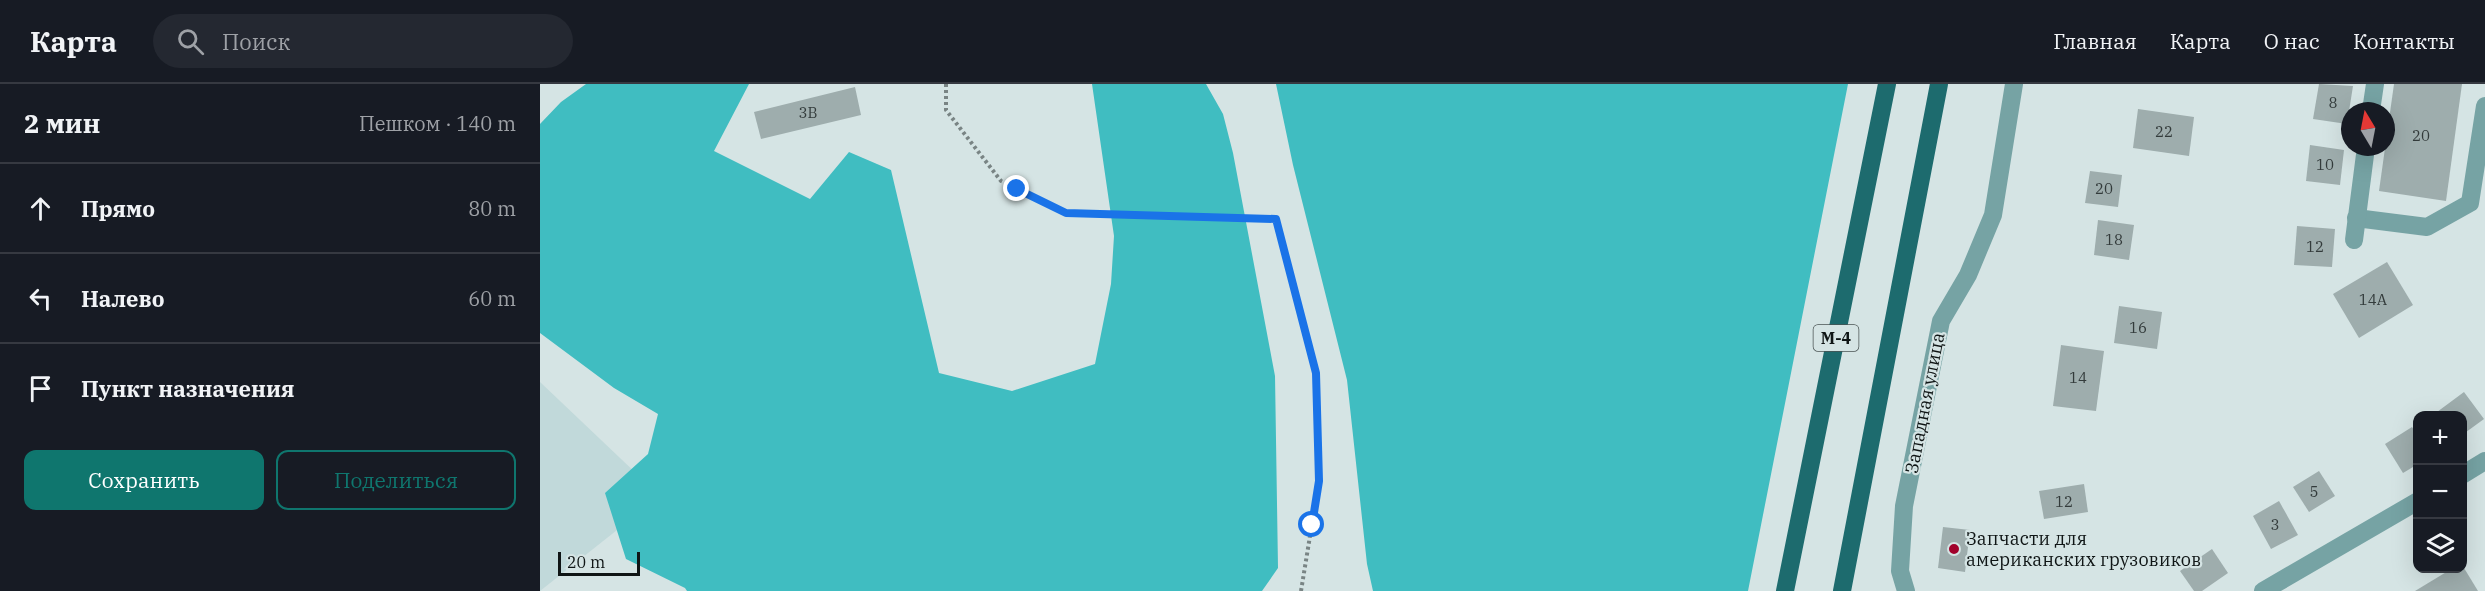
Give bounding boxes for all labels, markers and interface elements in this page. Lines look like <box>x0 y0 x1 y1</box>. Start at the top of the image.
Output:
search box <box>153 14 573 68</box>
text: Карта <box>30 23 117 60</box>
icon: search <box>174 25 207 58</box>
text: Поиск <box>222 27 290 56</box>
text: Главная <box>2053 27 2137 55</box>
text: Карта <box>2170 27 2231 55</box>
text: О нас <box>2264 27 2320 55</box>
text: Контакты <box>2353 27 2455 55</box>
house number: 8 <box>2328 93 2338 112</box>
north arrow <box>2341 102 2395 156</box>
house number: 3В <box>798 103 818 122</box>
text: 2 мин <box>24 106 100 140</box>
text: Пешком · 140 m <box>359 110 516 137</box>
house number: 22 <box>2155 122 2173 141</box>
house number: 20 <box>2412 126 2430 145</box>
house number: 10 <box>2316 155 2334 174</box>
route end <box>1003 175 1029 201</box>
house number: 20 <box>2095 179 2113 198</box>
icon: ahead <box>24 192 57 225</box>
text: Прямо <box>81 194 155 223</box>
text: 80 m <box>468 195 516 222</box>
house number: 18 <box>2105 230 2123 249</box>
house number: 12 <box>2306 237 2324 256</box>
icon: left <box>24 282 57 315</box>
text: Налево <box>81 284 165 313</box>
text: 60 m <box>468 285 516 312</box>
house number: 14А <box>2359 290 2388 309</box>
house number: 16 <box>2129 318 2147 337</box>
road number: М-4 <box>1814 325 1858 351</box>
street label: Западная улица <box>1900 330 1949 475</box>
house number: 14 <box>2069 368 2087 387</box>
icon: arrive <box>24 372 57 405</box>
text: Пункт назначения <box>81 374 295 403</box>
map controls <box>2413 411 2467 573</box>
button: + <box>2413 411 2467 465</box>
button: Сохранить <box>24 450 264 510</box>
button: Поделиться <box>276 450 516 510</box>
button: − <box>2413 465 2467 519</box>
house number: 5 <box>2309 482 2319 501</box>
house number: 12 <box>2055 492 2073 511</box>
route start <box>1298 511 1324 537</box>
house number: 3 <box>2270 515 2280 534</box>
button: layers <box>2413 519 2467 573</box>
place label: Запчасти для американских грузовиков <box>1966 527 2201 571</box>
marker: Запчасти для американских грузовиков <box>1947 542 1961 556</box>
scale bar <box>558 549 640 576</box>
text: 20 m <box>567 552 605 572</box>

